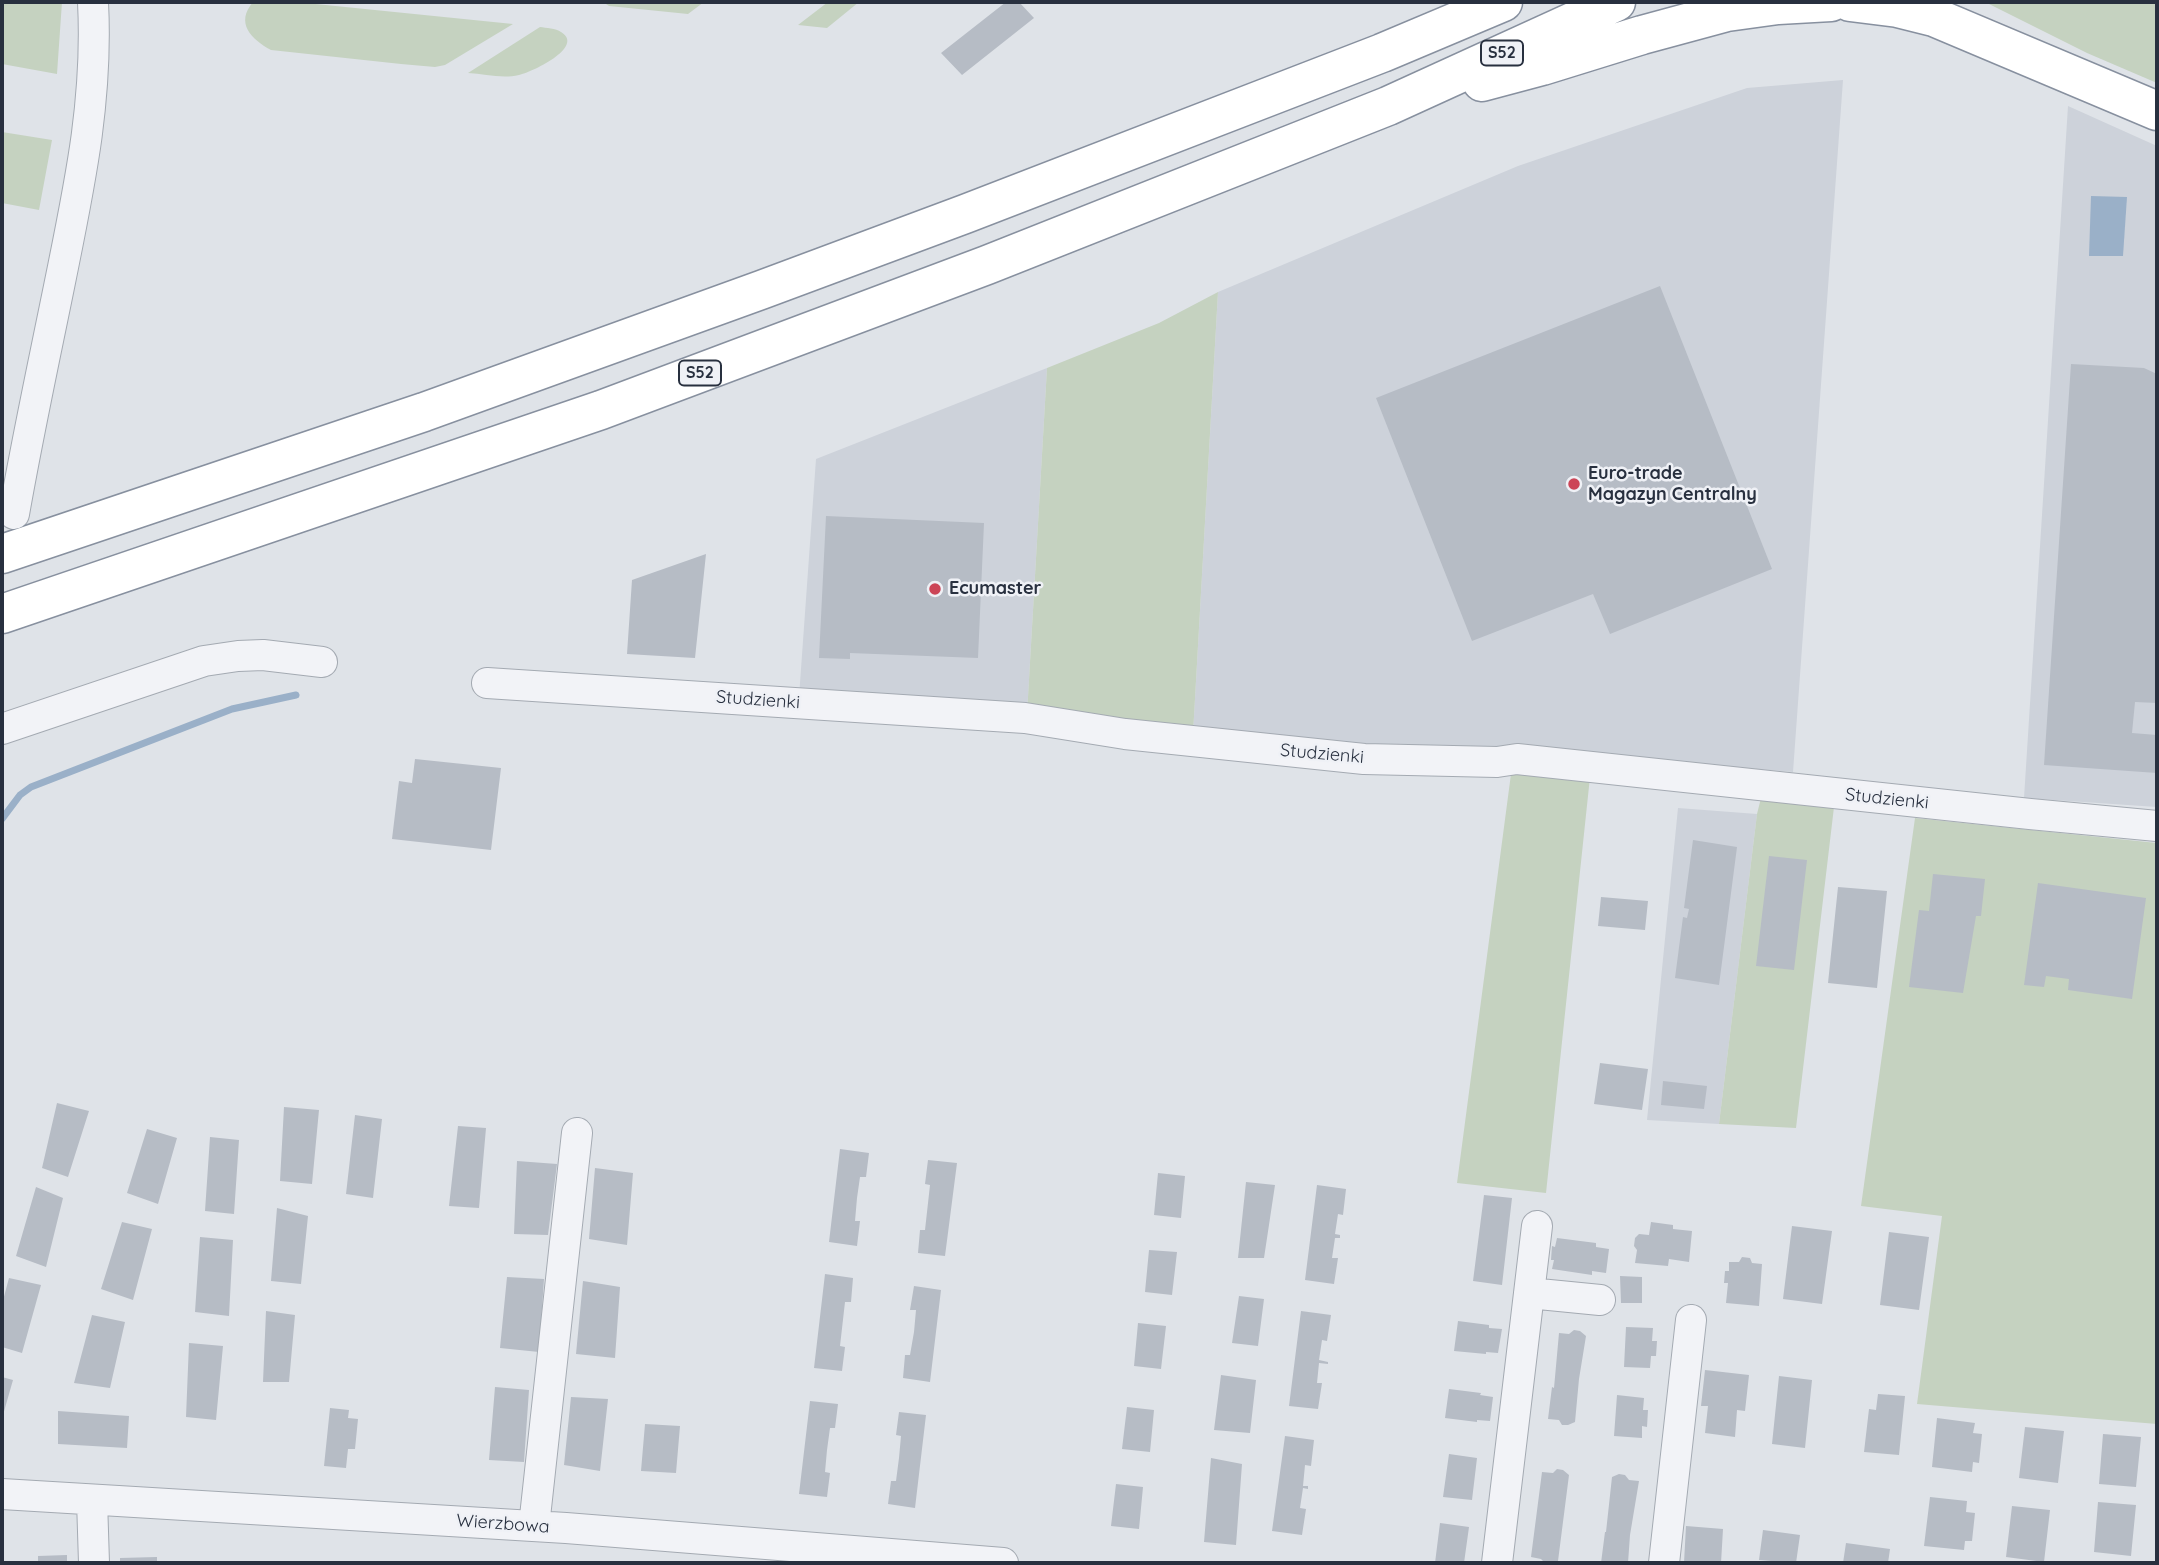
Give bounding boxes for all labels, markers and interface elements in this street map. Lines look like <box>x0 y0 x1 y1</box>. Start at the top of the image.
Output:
road number: S52 <box>1481 40 1523 66</box>
road number: S52 <box>679 360 721 386</box>
place label: Euro-trade Magazyn Centralny <box>1588 463 1757 505</box>
marker: Euro-trade Magazyn Centralny <box>1566 476 1582 492</box>
place label: Ecumaster <box>949 578 1041 600</box>
marker: Ecumaster <box>927 581 943 597</box>
street label: Studzienki <box>715 686 801 714</box>
street label: Studzienki <box>1279 740 1365 768</box>
street label: Studzienki <box>1844 784 1930 814</box>
street label: Wierzbowa <box>456 1510 550 1538</box>

